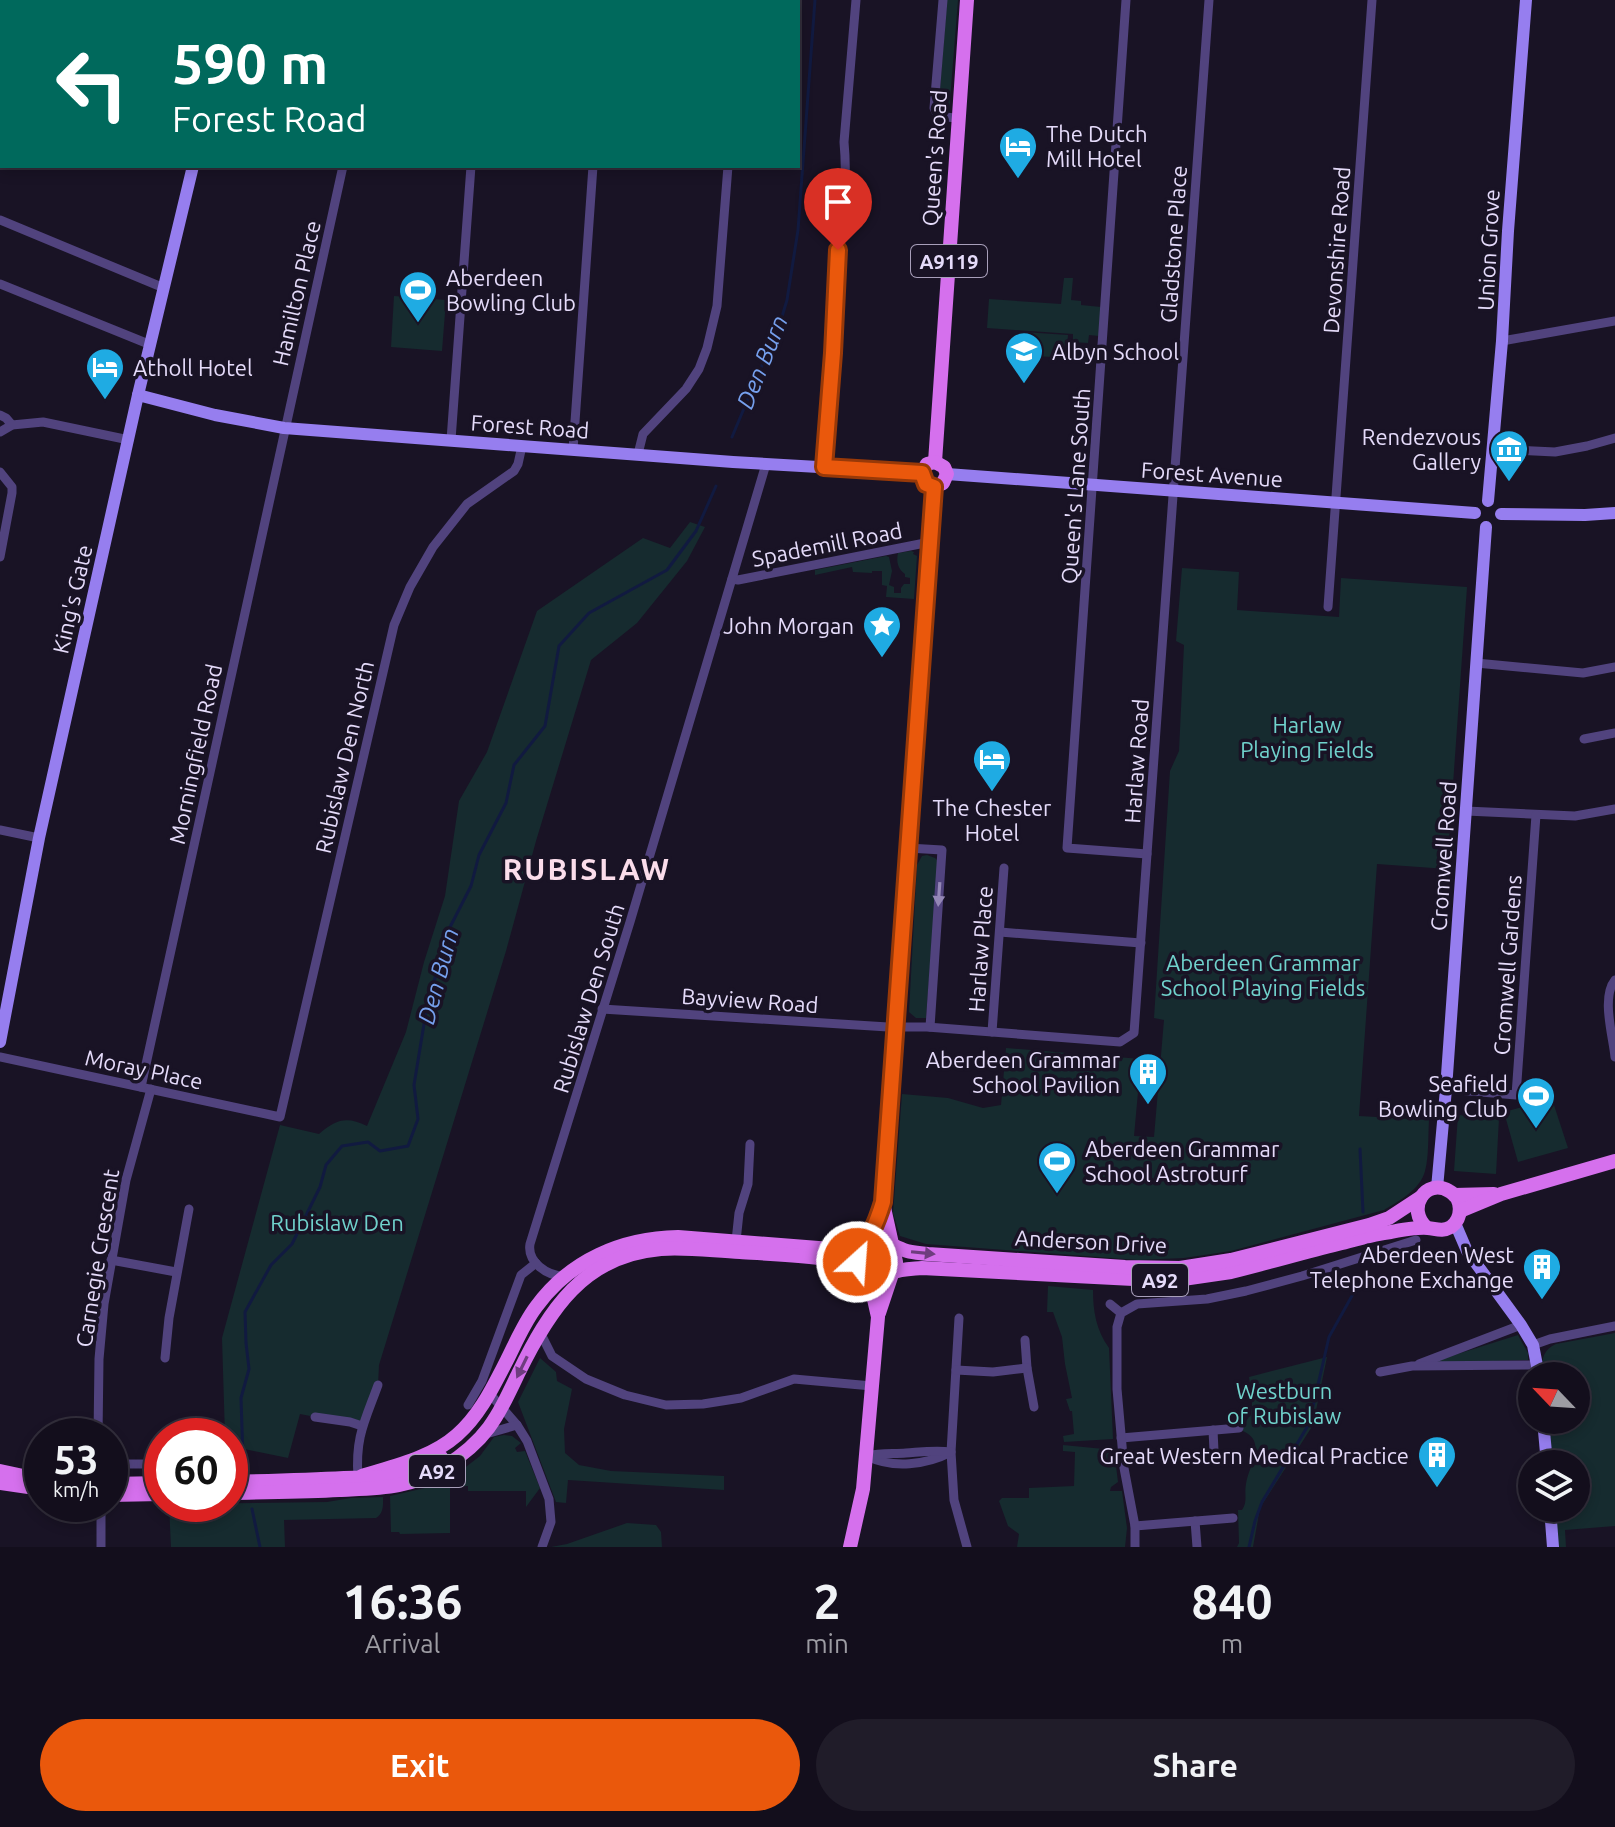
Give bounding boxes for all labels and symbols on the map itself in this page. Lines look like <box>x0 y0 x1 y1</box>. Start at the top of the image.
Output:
street label: Queen's Road <box>917 89 951 227</box>
place label: The Dutch Mill Hotel <box>1046 121 1147 171</box>
hotel icon: The Dutch Mill Hotel <box>997 125 1039 180</box>
street label: Gladstone Place <box>1155 164 1191 324</box>
street label: Devonshire Road <box>1318 166 1354 334</box>
pin <box>804 168 872 250</box>
street label: Union Grove <box>1472 188 1504 312</box>
street label: Hamilton Place <box>267 218 325 368</box>
road number: A9119 <box>911 245 987 277</box>
place label: Aberdeen Bowling Club <box>446 265 576 315</box>
sports icon: Aberdeen Bowling Club <box>397 269 439 324</box>
water label: Den Burn <box>731 311 793 413</box>
school or university icon: Albyn School <box>1003 330 1045 385</box>
place label: Albyn School <box>1052 339 1179 364</box>
hotel icon: Atholl Hotel <box>84 346 126 401</box>
place label: Atholl Hotel <box>133 355 253 380</box>
street label: Queen's Lane South <box>1056 387 1094 585</box>
street label: Forest Road <box>470 409 590 443</box>
place label: Rendezvous Gallery <box>1362 424 1481 474</box>
museum icon: Rendezvous Gallery <box>1488 428 1530 483</box>
street label: Forest Avenue <box>1140 457 1284 491</box>
street label: Spademill Road <box>750 517 904 571</box>
street label: King's Gate <box>47 542 97 656</box>
place icon: John Morgan <box>861 604 903 659</box>
place label: John Morgan <box>723 613 854 638</box>
street label: Rubislaw Den North <box>310 658 378 856</box>
street label: Morningfield Road <box>164 662 226 846</box>
street label: Harlaw Road <box>1119 698 1153 824</box>
park label: Harlaw Playing Fields <box>1240 712 1374 762</box>
hotel icon: The Chester Hotel <box>971 738 1013 793</box>
street label: Cromwell Road <box>1425 780 1461 932</box>
place label: The Chester Hotel <box>933 795 1052 845</box>
district label: RUBISLAW <box>503 852 671 886</box>
street label: Cromwell Gardens <box>1488 874 1526 1056</box>
one-way arrow <box>932 882 945 907</box>
street label: Harlaw Place <box>963 885 997 1013</box>
street label: Rubislaw Den South <box>547 900 629 1096</box>
water label: Den Burn <box>412 925 464 1027</box>
park label: Aberdeen Grammar School Playing Fields <box>1161 950 1365 1000</box>
street label: Bayview Road <box>681 983 819 1017</box>
street label: Moray Place <box>83 1044 205 1094</box>
place label: Aberdeen Grammar School Pavilion <box>926 1047 1121 1097</box>
building icon: Aberdeen Grammar School Pavilion <box>1127 1051 1169 1106</box>
place label: Seafield Bowling Club <box>1378 1071 1508 1121</box>
sports icon: Seafield Bowling Club <box>1515 1075 1557 1130</box>
place label: Aberdeen Grammar School Astroturf <box>1085 1136 1280 1186</box>
sports icon: Aberdeen Grammar School Astroturf <box>1036 1140 1078 1195</box>
street label: Carnegie Crescent <box>71 1167 123 1349</box>
park label: Rubislaw Den <box>270 1210 404 1235</box>
position arrow <box>815 1220 899 1304</box>
street label: Anderson Drive <box>1014 1225 1168 1257</box>
place label: Aberdeen West Telephone Exchange <box>1310 1242 1514 1292</box>
one-way arrow <box>911 1246 936 1259</box>
building icon: Aberdeen West Telephone Exchange <box>1521 1246 1563 1301</box>
road number: A92 <box>1132 1264 1188 1296</box>
one-way arrow <box>515 1355 529 1378</box>
north arrow <box>1518 1362 1590 1434</box>
park label: Westburn of Rubislaw <box>1227 1378 1341 1428</box>
speed limit sign: 60 <box>144 1418 248 1522</box>
building icon: Great Western Medical Practice <box>1416 1434 1458 1489</box>
place label: Great Western Medical Practice <box>1100 1443 1409 1468</box>
road number: A92 <box>409 1455 465 1487</box>

